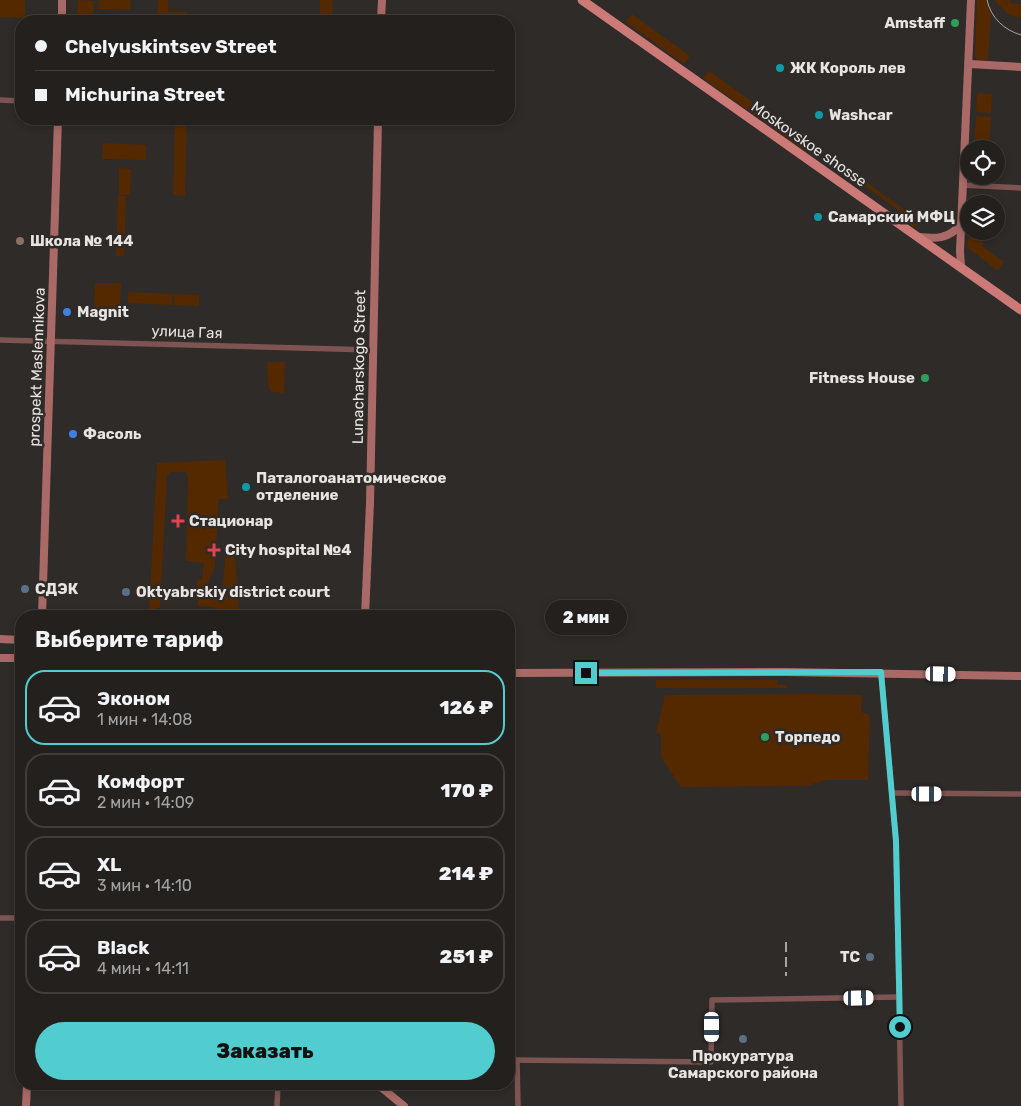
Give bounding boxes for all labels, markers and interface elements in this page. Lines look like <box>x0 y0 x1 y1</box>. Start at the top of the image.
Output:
place label: Amstaff <box>884 14 946 32</box>
marker: Amstaff <box>949 17 961 29</box>
text: Chelyuskintsev Street <box>65 35 277 58</box>
place label: ЖК Король лев <box>790 59 906 77</box>
marker: ЖК Король лев <box>774 62 786 74</box>
text: Michurina Street <box>65 83 225 106</box>
street label: Moskovskoe shosse <box>748 97 870 191</box>
place label: Washcar <box>829 106 893 124</box>
marker: Washcar <box>813 109 825 121</box>
map controls <box>960 140 1005 240</box>
button: locate <box>960 140 1005 185</box>
button: layers <box>960 195 1005 240</box>
place label: Самарский МФЦ <box>828 208 955 226</box>
marker: Самарский МФЦ <box>812 211 824 223</box>
place label: Школа № 144 <box>30 232 134 250</box>
marker: Школа № 144 <box>14 235 26 247</box>
street label: prospekt Maslennikova <box>25 287 49 447</box>
street label: Lunacharskogo Street <box>349 290 369 444</box>
place label: Magnit <box>77 303 129 321</box>
marker: Magnit <box>61 306 73 318</box>
street label: улица Гая <box>151 322 223 342</box>
place label: Fitness House <box>809 369 915 387</box>
marker: Fitness House <box>919 372 931 384</box>
place label: Фасоль <box>83 425 142 443</box>
marker: Фасоль <box>67 428 79 440</box>
place label: Паталогоанатомическое отделение <box>256 469 446 504</box>
marker: Паталогоанатомическое отделение <box>240 481 252 493</box>
place label: Стационар <box>189 512 273 530</box>
marker: Стационар <box>171 514 185 528</box>
place label: City hospital №4 <box>225 541 351 559</box>
marker: City hospital №4 <box>207 543 221 557</box>
place label: СДЭК <box>35 580 79 598</box>
marker: СДЭК <box>19 583 31 595</box>
place label: Oktyabrskiy district court <box>136 583 330 601</box>
marker: Oktyabrskiy district court <box>120 586 132 598</box>
callout: 2 мин <box>545 600 627 636</box>
text: 2 мин <box>563 608 609 627</box>
text: Выберите тариф <box>35 626 224 653</box>
route end <box>575 662 597 684</box>
car <box>925 666 956 682</box>
icon: car <box>37 685 82 730</box>
text: Эконом <box>97 687 170 710</box>
text: 126 ₽ <box>439 696 493 719</box>
text: 1 мин · 14:08 <box>97 710 193 729</box>
place label: Торпедо <box>775 728 840 746</box>
marker: Торпедо <box>759 731 771 743</box>
icon: car <box>37 768 82 813</box>
text: Комфорт <box>97 770 184 793</box>
text: 170 ₽ <box>440 779 493 802</box>
car <box>912 787 942 802</box>
text: 2 мин · 14:09 <box>97 793 194 812</box>
icon: car <box>37 851 82 896</box>
text: XL <box>97 853 121 876</box>
text: 214 ₽ <box>439 862 493 885</box>
text: 3 мин · 14:10 <box>97 876 192 895</box>
icon: car <box>37 934 82 979</box>
text: Black <box>97 936 149 959</box>
text: 251 ₽ <box>440 945 493 968</box>
place label: ТС <box>840 948 860 966</box>
marker: ТС <box>864 951 876 963</box>
text: 4 мин · 14:11 <box>97 959 189 978</box>
car <box>843 990 874 1006</box>
car <box>704 1012 719 1042</box>
route start <box>889 1016 911 1038</box>
button: Заказать <box>35 1022 495 1080</box>
marker: Прокуратура Самарского района <box>737 1033 749 1045</box>
place label: Прокуратура Самарского района <box>668 1047 818 1082</box>

